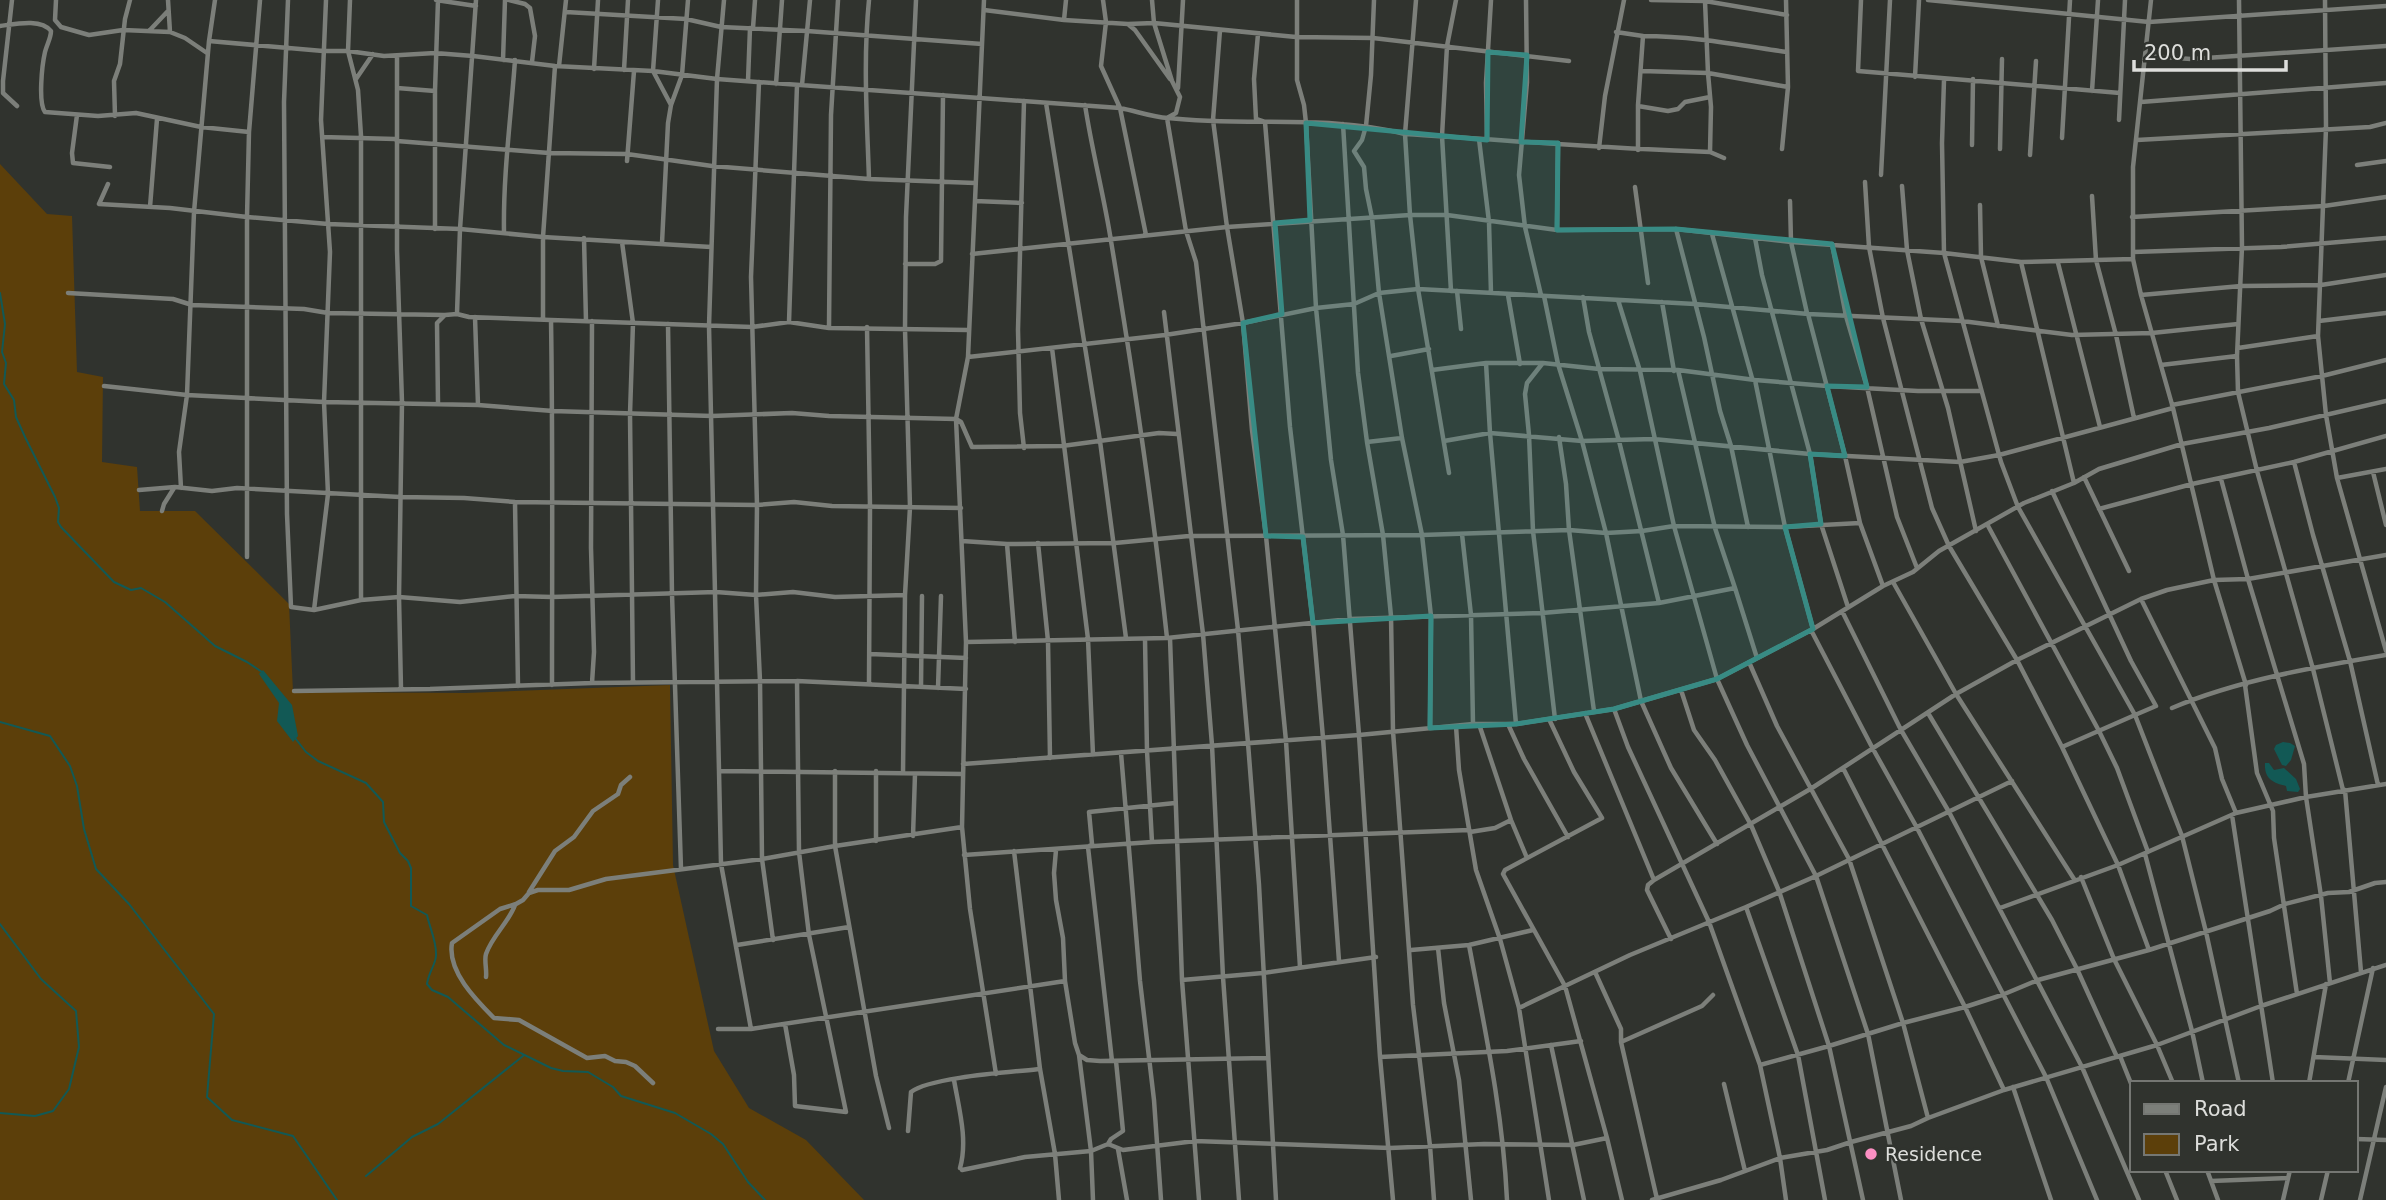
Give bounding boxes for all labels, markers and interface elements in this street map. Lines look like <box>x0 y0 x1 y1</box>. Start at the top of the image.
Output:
scale bar <box>2134 28 2286 72</box>
text: 200 m <box>2144 41 2211 65</box>
legend <box>2130 1081 2358 1172</box>
text: Road <box>2194 1097 2247 1121</box>
text: Park <box>2194 1132 2240 1156</box>
place label: Residence <box>1885 1143 1982 1165</box>
marker: Residence <box>1863 1146 1879 1162</box>

